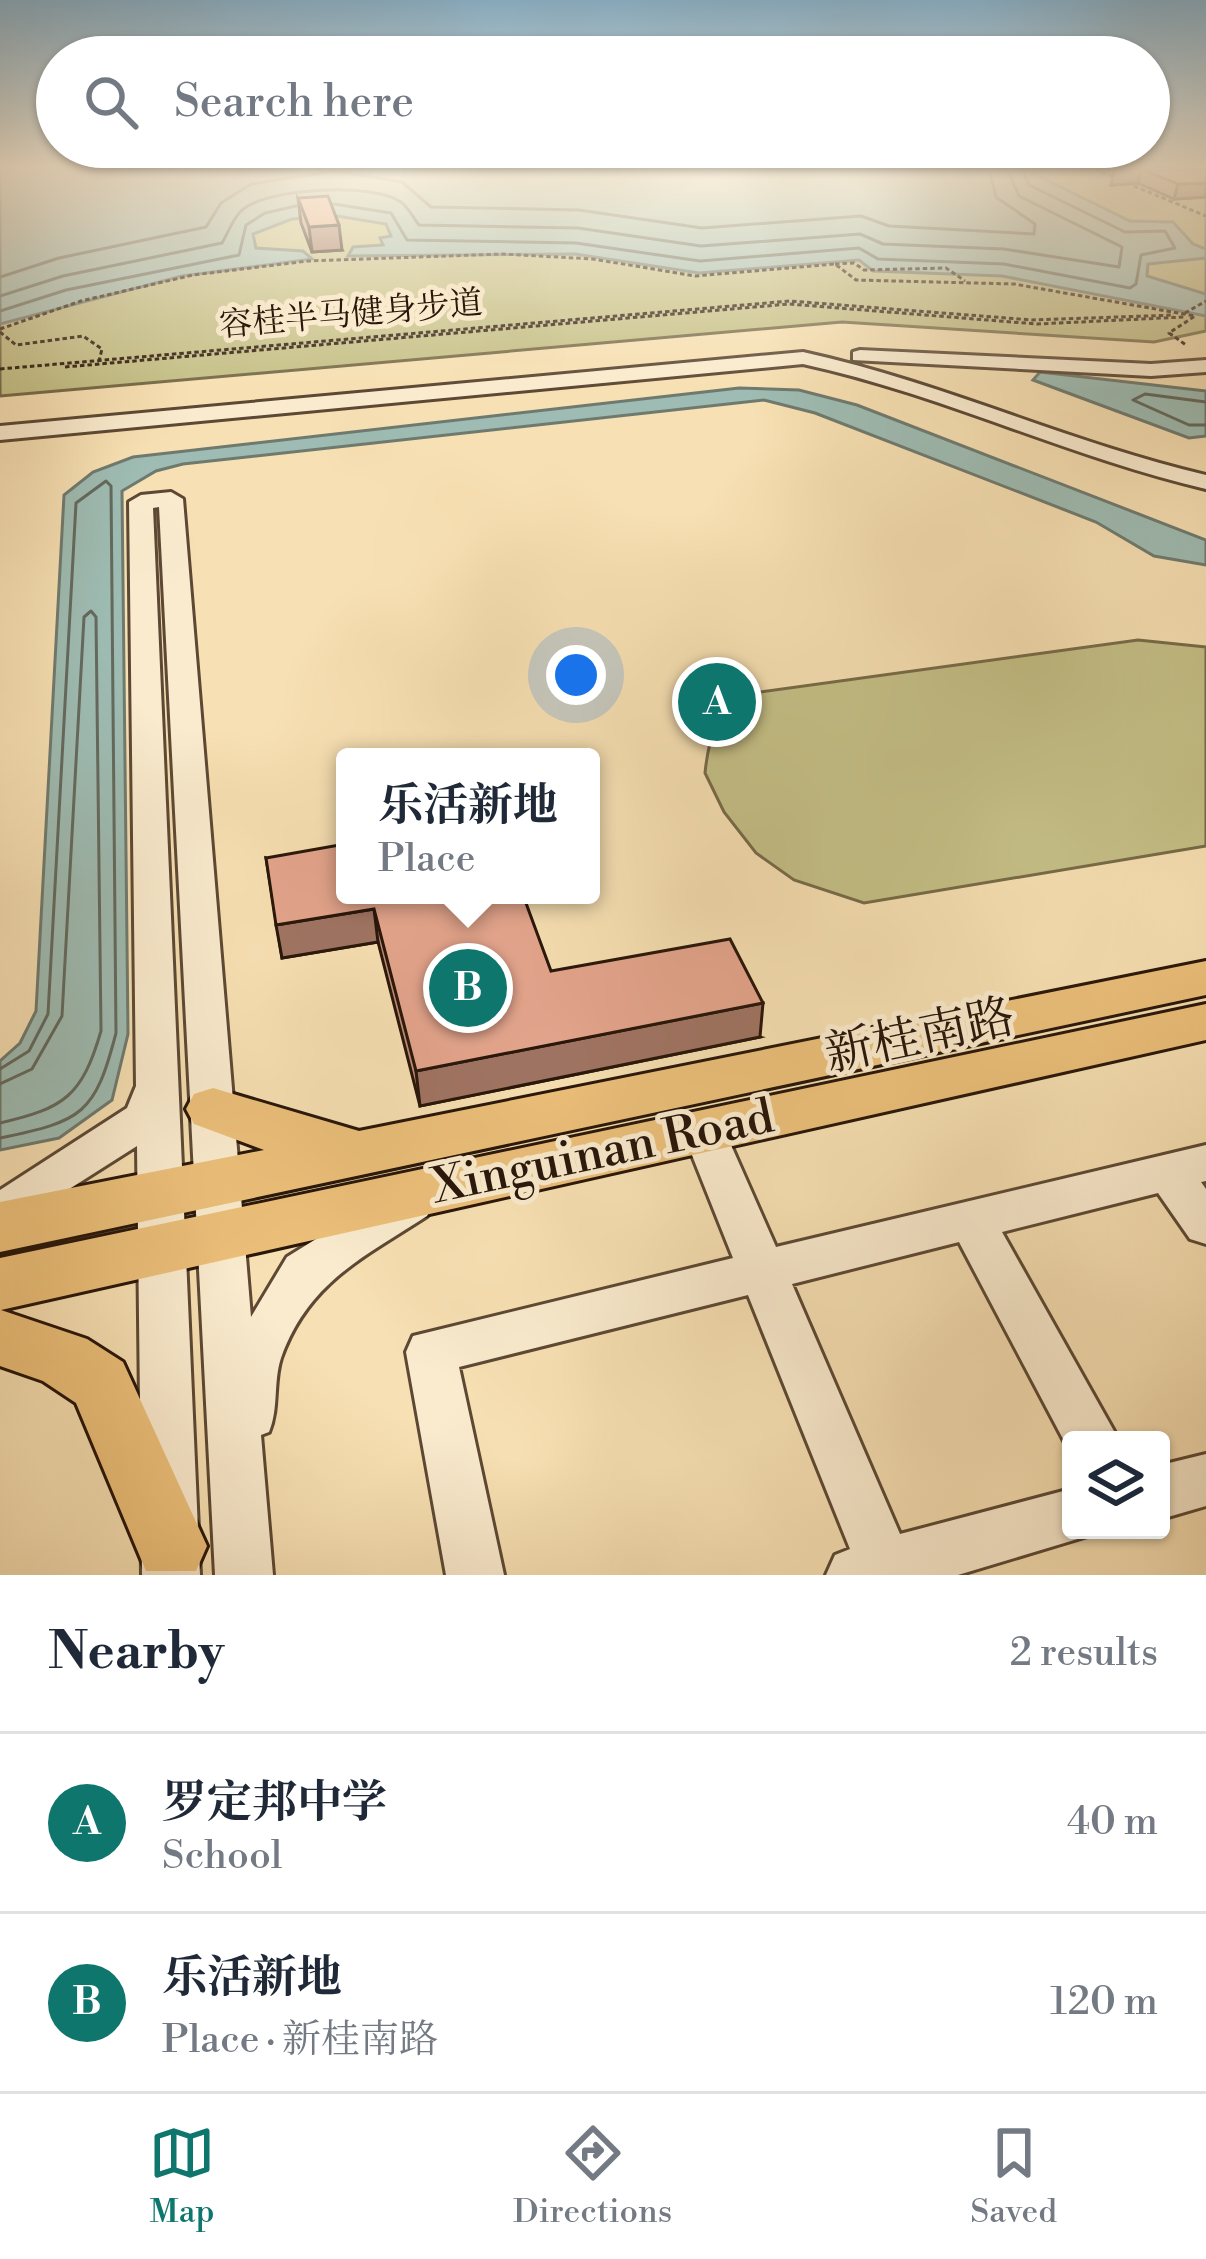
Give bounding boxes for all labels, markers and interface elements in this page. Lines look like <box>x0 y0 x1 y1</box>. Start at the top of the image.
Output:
search box <box>36 36 1170 168</box>
icon: search <box>78 69 144 135</box>
text: Search here <box>174 74 414 131</box>
street label: 容桂半马健身步道 <box>218 283 484 347</box>
your location <box>546 645 606 705</box>
pin: A <box>678 657 756 747</box>
popup <box>336 748 600 904</box>
text: 乐活新地 <box>378 778 558 835</box>
text: Place <box>378 835 475 884</box>
pin: B <box>429 943 507 1033</box>
street label: 新桂南路 <box>820 988 1020 1086</box>
street label: Xinguinan Road <box>425 1088 779 1219</box>
map controls <box>1062 1431 1170 1539</box>
button: layers <box>1062 1431 1170 1539</box>
text: Nearby <box>48 1621 224 1685</box>
text: 2 results <box>1010 1629 1158 1678</box>
text: 罗定邦中学 <box>162 1775 387 1832</box>
text: A <box>73 1798 101 1847</box>
text: 40 m <box>1067 1798 1158 1847</box>
text: School <box>162 1832 282 1881</box>
text: 乐活新地 <box>162 1950 342 2007</box>
text: B <box>72 1978 102 2027</box>
text: 120 m <box>1050 1978 1158 2027</box>
text: Place · 新桂南路 <box>162 2016 438 2065</box>
tab: Map <box>149 2120 215 2233</box>
tab: Directions <box>513 2120 672 2233</box>
tab: Saved <box>970 2120 1057 2233</box>

